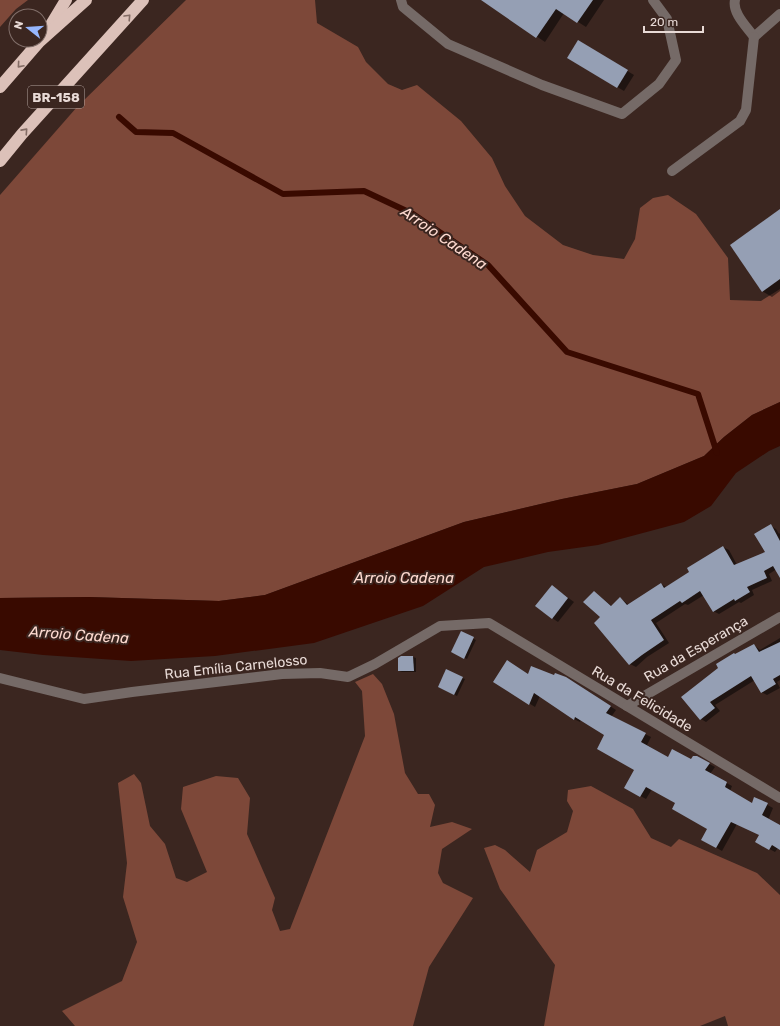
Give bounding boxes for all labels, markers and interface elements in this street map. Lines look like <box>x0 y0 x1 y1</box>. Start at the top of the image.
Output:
north arrow <box>8 8 48 48</box>
scale bar <box>644 8 703 34</box>
one-way arrow <box>123 14 130 22</box>
text: 20 m <box>650 15 678 29</box>
text: N <box>12 19 26 31</box>
one-way arrow <box>17 60 24 67</box>
road number: BR-158 <box>28 86 84 108</box>
one-way arrow <box>20 128 28 136</box>
water label: Arroio Cadena <box>397 202 491 274</box>
water label: Arroio Cadena <box>353 569 454 587</box>
street label: Rua da Esperança <box>641 612 751 686</box>
water label: Arroio Cadena <box>28 622 130 647</box>
street label: Rua Emília Carnelosso <box>164 651 308 683</box>
street label: Rua da Felicidade <box>589 662 695 736</box>

